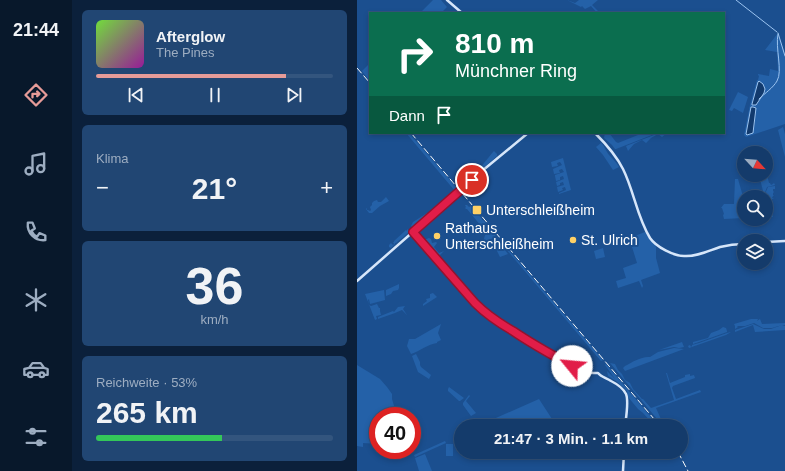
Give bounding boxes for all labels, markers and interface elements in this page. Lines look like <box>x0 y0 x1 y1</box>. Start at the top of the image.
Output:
text: 21:44 <box>13 20 59 40</box>
text: Afterglow <box>156 28 225 45</box>
icon: right <box>389 28 441 80</box>
text: 810 m <box>455 28 534 59</box>
text: The Pines <box>156 45 215 60</box>
text: Münchner Ring <box>455 61 577 81</box>
icon: directions <box>22 81 50 109</box>
icon: previous <box>125 84 147 106</box>
icon: pause <box>204 84 226 106</box>
icon: next <box>283 84 305 106</box>
icon: arrive <box>433 104 455 126</box>
text: Dann <box>389 107 425 124</box>
north arrow <box>737 146 773 182</box>
map controls <box>737 146 773 270</box>
icon: music <box>22 150 50 178</box>
text: Klima <box>96 151 129 166</box>
pin <box>455 163 489 197</box>
icon: arrive <box>461 169 483 191</box>
text: 21° <box>192 172 237 205</box>
text: − <box>96 175 109 200</box>
text: + <box>320 175 333 200</box>
button: search <box>737 190 773 226</box>
place label: Unterschleißheim <box>486 202 595 218</box>
marker: Unterschleißheim <box>471 204 483 216</box>
icon: phone <box>22 218 50 246</box>
place label: Rathaus Unterschleißheim <box>445 220 554 252</box>
marker: Rathaus Unterschleißheim <box>432 231 442 241</box>
place label: St. Ulrich <box>581 232 638 248</box>
button: layers <box>737 234 773 270</box>
marker: St. Ulrich <box>568 235 578 245</box>
text: 36 <box>186 257 243 315</box>
icon: climate <box>22 286 50 314</box>
text: km/h <box>200 312 229 327</box>
position arrow <box>551 345 593 387</box>
icon: car <box>22 355 50 383</box>
text: Reichweite · 53% <box>96 375 197 390</box>
text: 265 km <box>96 396 198 429</box>
speed limit sign: 40 <box>369 407 421 459</box>
icon: filters <box>22 423 50 451</box>
text: 21:47 · 3 Min. · 1.1 km <box>494 430 648 447</box>

